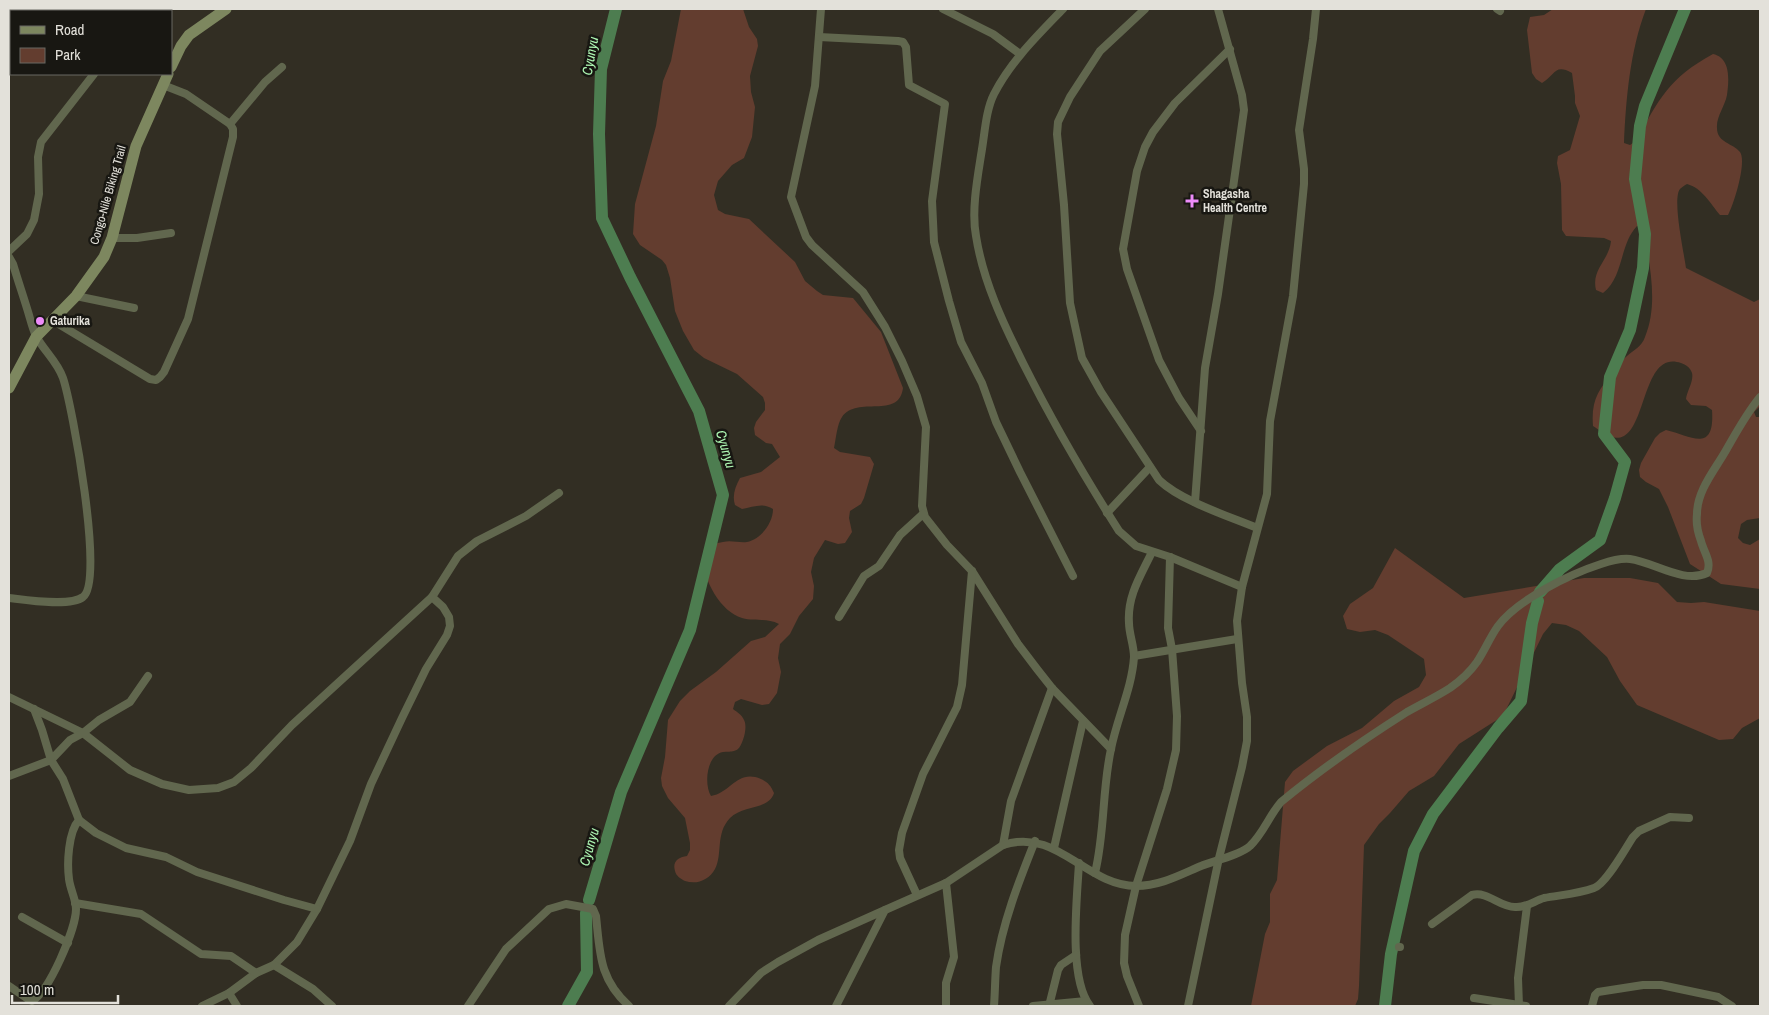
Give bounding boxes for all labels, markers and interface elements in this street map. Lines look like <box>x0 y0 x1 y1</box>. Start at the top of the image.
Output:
legend <box>10 10 172 75</box>
text: Road <box>55 19 84 40</box>
water label: Cyunyu <box>578 35 602 77</box>
text: Park <box>55 44 81 65</box>
street label: Congo-Nile Biking Trail <box>86 144 130 246</box>
place label: Shagasha Health Centre <box>1203 186 1268 216</box>
marker: Shagasha Health Centre <box>1185 194 1199 208</box>
place label: Gaturika <box>50 313 90 329</box>
marker: Gaturika <box>34 315 46 327</box>
water label: Cyunyu <box>712 428 740 471</box>
water label: Cyunyu <box>575 825 603 868</box>
scale bar <box>12 972 119 1004</box>
text: 100 m <box>20 979 54 1000</box>

